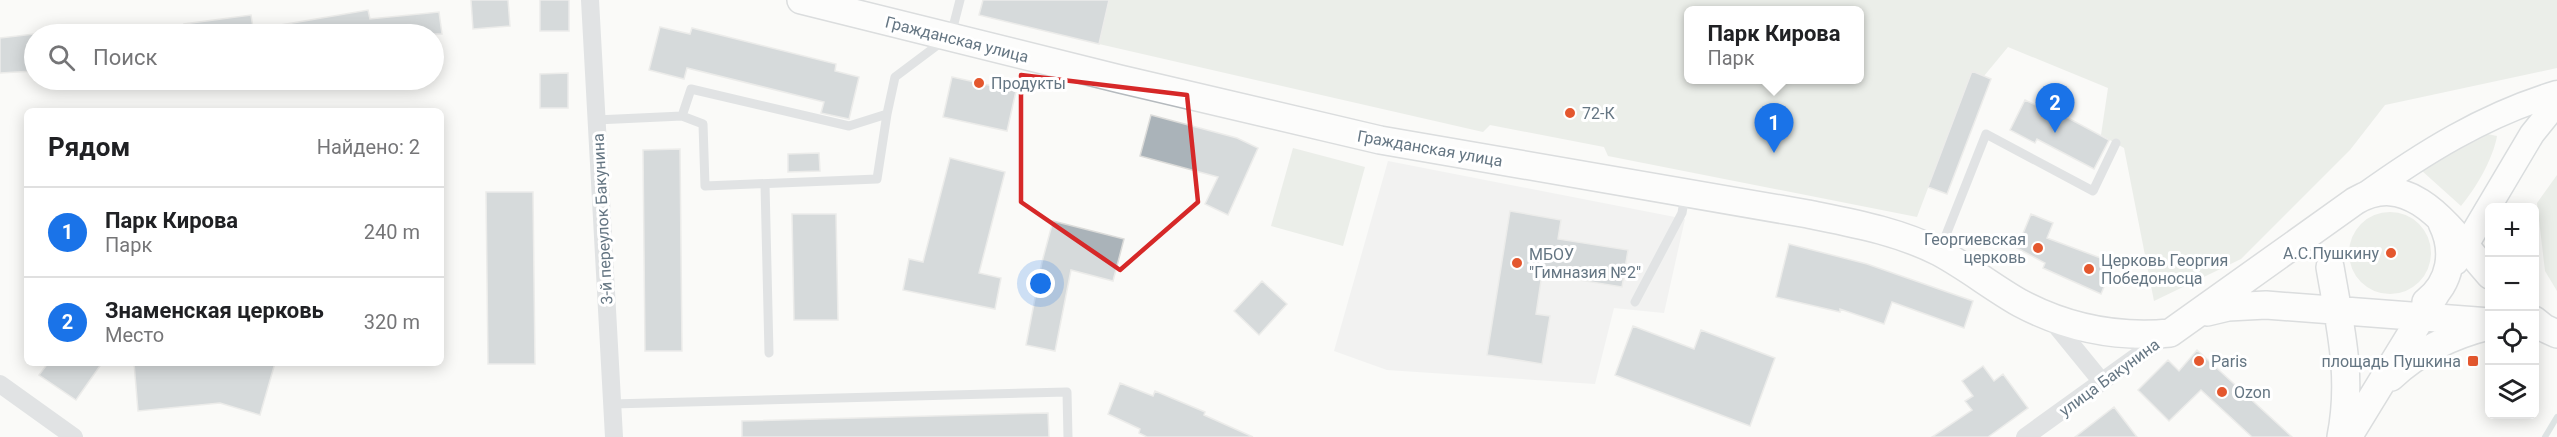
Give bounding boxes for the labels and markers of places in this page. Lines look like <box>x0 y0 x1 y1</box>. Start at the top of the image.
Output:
place label: Продукты <box>991 74 1066 93</box>
marker: Продукты <box>972 76 986 90</box>
pin: 2 <box>2036 84 2074 133</box>
place label: 72-К <box>1582 104 1615 123</box>
pin: 1 <box>1754 104 1794 153</box>
marker: 72-К <box>1563 106 1577 120</box>
place label: Георгиевская церковь <box>1924 230 2026 267</box>
marker: Георгиевская церковь <box>2031 241 2045 255</box>
place label: А.С.Пушкину <box>2283 244 2379 263</box>
place label: МБОУ "Гимназия №2" <box>1529 245 1641 282</box>
marker: А.С.Пушкину <box>2384 246 2398 260</box>
place label: Церковь Георгия Победоносца <box>2101 251 2228 288</box>
marker: МБОУ "Гимназия №2" <box>1510 256 1524 270</box>
marker: Церковь Георгия Победоносца <box>2082 262 2096 276</box>
place label: Paris <box>2211 352 2247 371</box>
place label: площадь Пушкина <box>2321 352 2461 371</box>
marker: Paris <box>2192 354 2206 368</box>
marker: площадь Пушкина <box>2466 354 2480 368</box>
place label: Ozon <box>2234 383 2271 402</box>
marker: Ozon <box>2215 385 2229 399</box>

